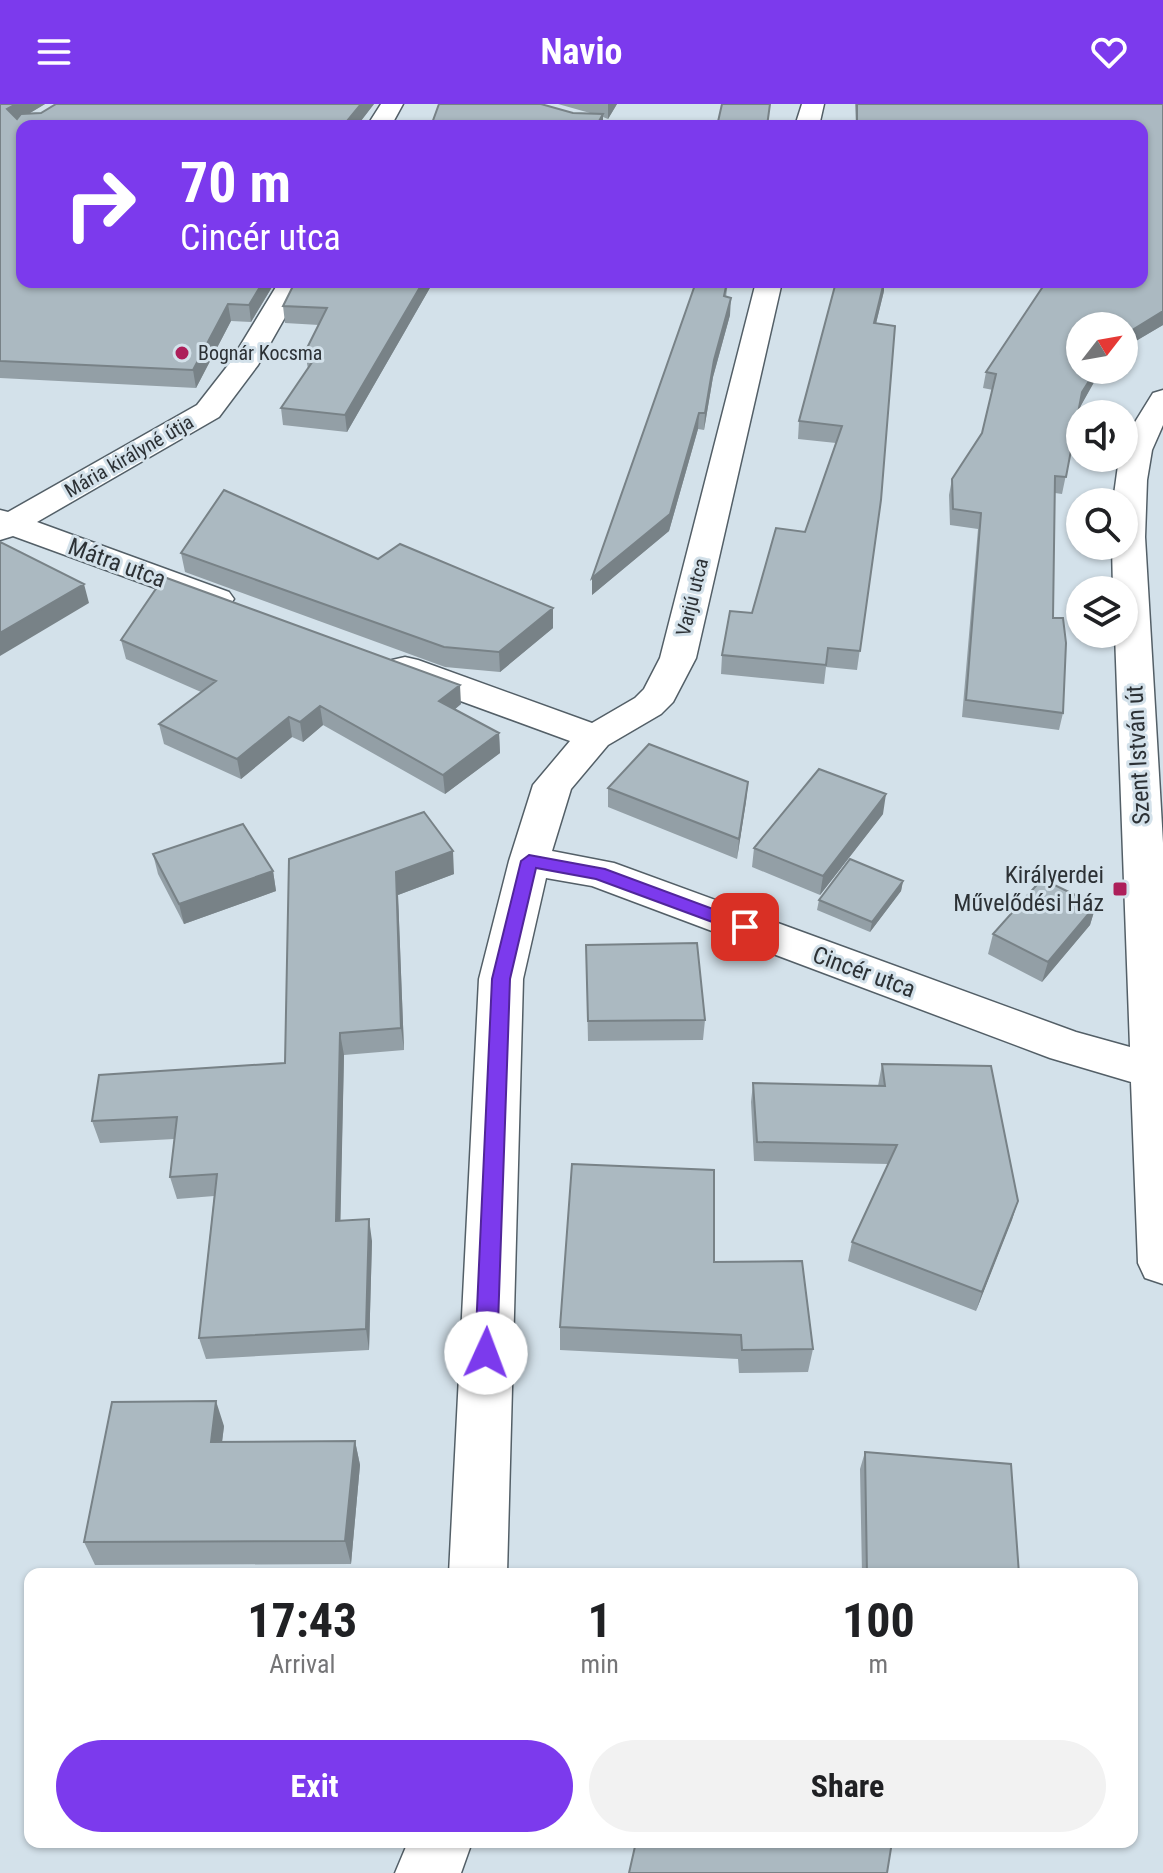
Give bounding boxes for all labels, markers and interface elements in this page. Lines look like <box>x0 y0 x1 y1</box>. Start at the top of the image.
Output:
icon: menu <box>32 30 76 74</box>
icon: heart <box>1087 30 1131 74</box>
text: Navio <box>541 31 622 73</box>
text: 70 m <box>180 150 291 216</box>
icon: right <box>48 152 152 256</box>
text: Cincér utca <box>180 217 341 259</box>
north arrow <box>1066 312 1138 384</box>
map controls <box>1066 312 1138 648</box>
place label: Bognár Kocsma <box>198 341 322 365</box>
marker: Bognár Kocsma <box>173 344 191 362</box>
button: sound <box>1066 400 1138 472</box>
street label: Mária királyné útja <box>60 409 198 503</box>
button: search <box>1066 488 1138 560</box>
street label: Mátra utca <box>64 532 170 594</box>
street label: Varjú utca <box>671 555 713 639</box>
button: layers <box>1066 576 1138 648</box>
street label: Szent István út <box>1120 684 1156 826</box>
place label: Királyerdei Művelődési Ház <box>953 861 1104 917</box>
marker: Királyerdei Művelődési Ház <box>1111 880 1129 898</box>
pin <box>711 893 779 961</box>
icon: arrive <box>723 905 767 949</box>
street label: Cincér utca <box>809 941 919 1003</box>
position arrow <box>444 1311 528 1395</box>
text: 17:43 <box>247 1592 357 1649</box>
text: 1 <box>588 1592 612 1649</box>
text: 100 <box>842 1592 915 1649</box>
text: Arrival <box>269 1649 335 1679</box>
text: min <box>581 1649 619 1679</box>
text: m <box>869 1649 888 1679</box>
button: Exit <box>56 1740 573 1832</box>
button: Share <box>589 1740 1106 1832</box>

